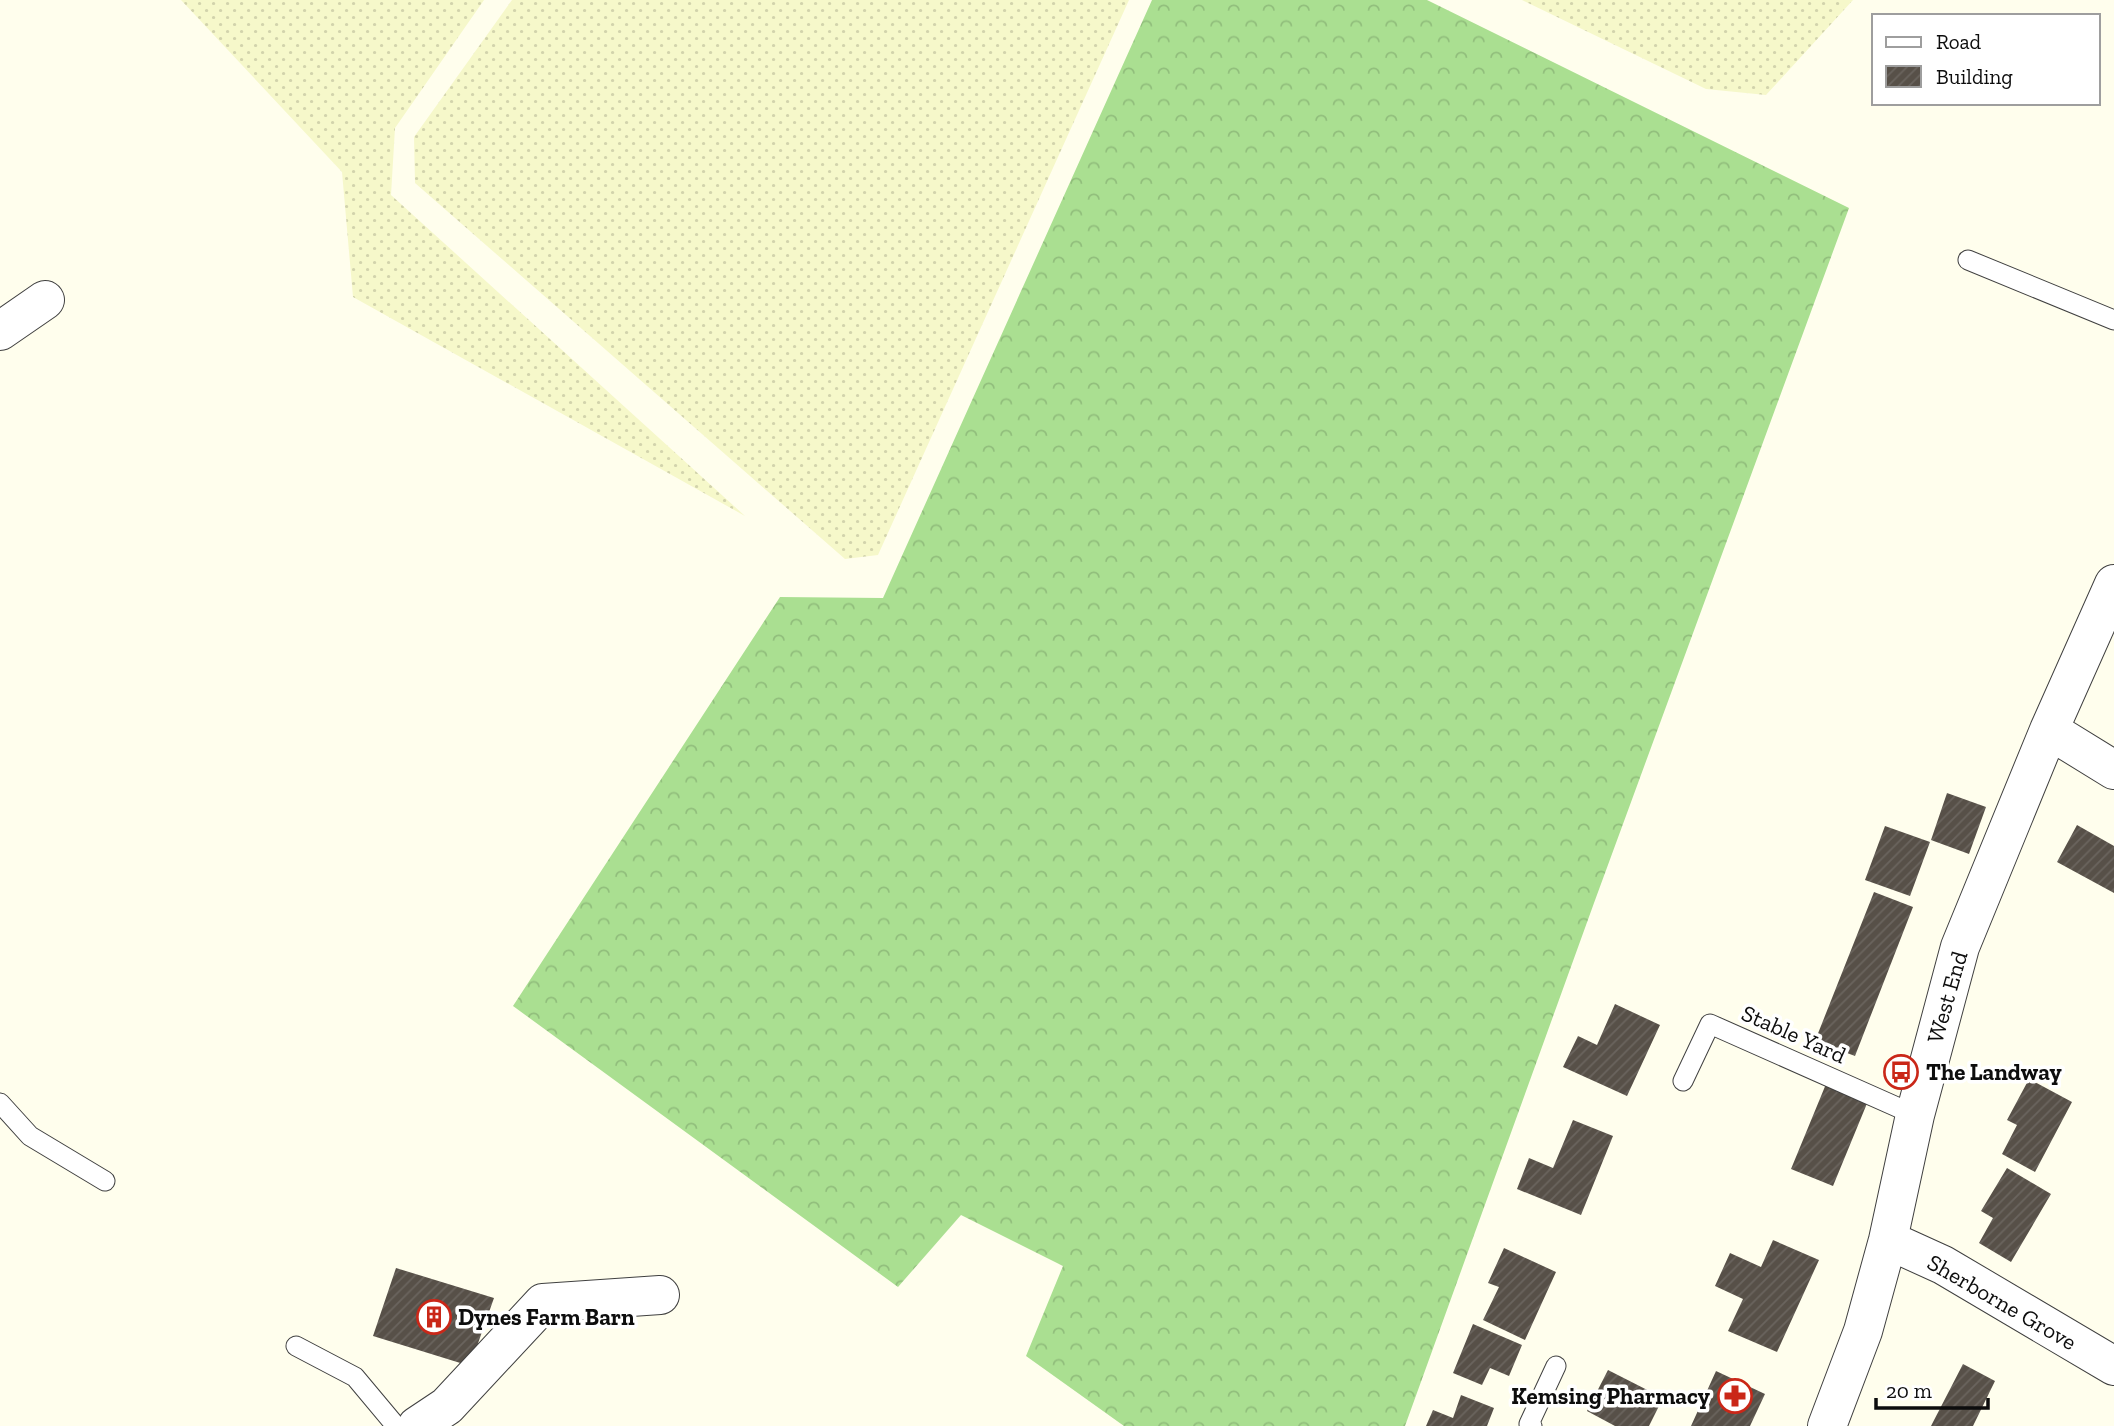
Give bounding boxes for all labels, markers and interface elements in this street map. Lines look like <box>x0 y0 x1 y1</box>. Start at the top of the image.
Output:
legend <box>1872 14 2100 105</box>
text: Road <box>1936 29 1982 54</box>
text: Building <box>1936 64 2013 89</box>
street label: West End <box>1921 947 1974 1046</box>
street label: Stable Yard <box>1737 999 1851 1070</box>
bus stop icon: The Landway <box>1882 1053 1920 1091</box>
place label: The Landway <box>1926 1058 2062 1086</box>
street label: Sherborne Grove <box>1922 1248 2082 1356</box>
building icon: Dynes Farm Barn <box>415 1298 453 1336</box>
place label: Dynes Farm Barn <box>458 1303 635 1331</box>
scale bar <box>1876 1366 1988 1410</box>
pharmacy icon: Kemsing Pharmacy <box>1716 1377 1754 1415</box>
text: 20 m <box>1886 1378 1932 1403</box>
place label: Kemsing Pharmacy <box>1511 1382 1711 1410</box>

